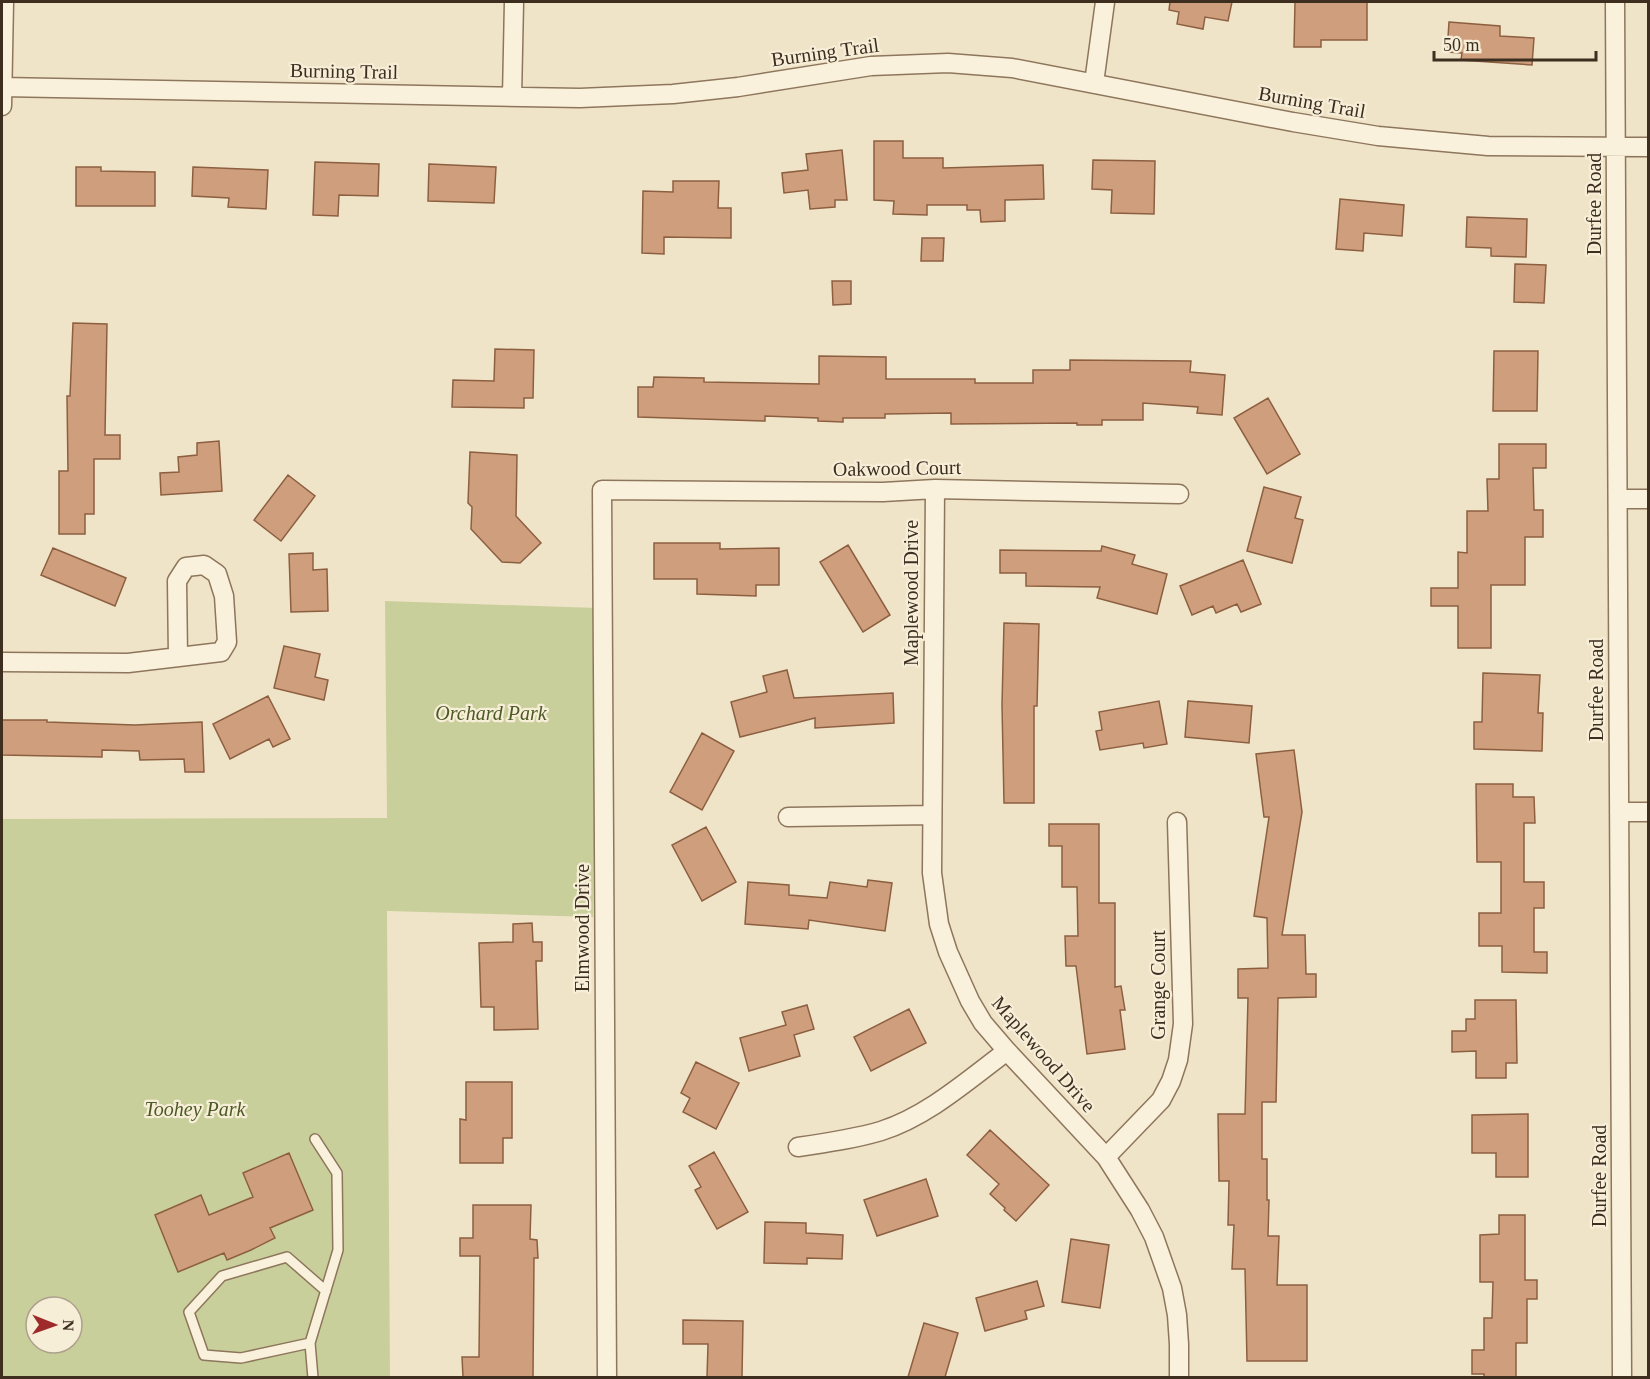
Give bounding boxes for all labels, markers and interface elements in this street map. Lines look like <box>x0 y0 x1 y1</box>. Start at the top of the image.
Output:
scale bar <box>1434 24 1596 62</box>
street label: Burning Trail <box>770 34 881 71</box>
text: 50 m <box>1443 35 1480 55</box>
street label: Burning Trail <box>290 59 399 84</box>
street label: Burning Trail <box>1257 82 1368 123</box>
street label: Durfee Road <box>1583 153 1605 255</box>
street label: Oakwood Court <box>833 456 962 480</box>
street label: Maplewood Drive <box>900 520 923 666</box>
street label: Durfee Road <box>1585 639 1607 741</box>
park label: Orchard Park <box>435 702 548 724</box>
street label: Elmwood Drive <box>571 864 593 992</box>
street label: Grange Court <box>1147 930 1170 1040</box>
street label: Maplewood Drive <box>987 992 1100 1117</box>
park label: Toohey Park <box>145 1098 247 1121</box>
street label: Durfee Road <box>1588 1125 1610 1227</box>
north arrow <box>24 1295 84 1355</box>
text: N <box>60 1319 77 1332</box>

